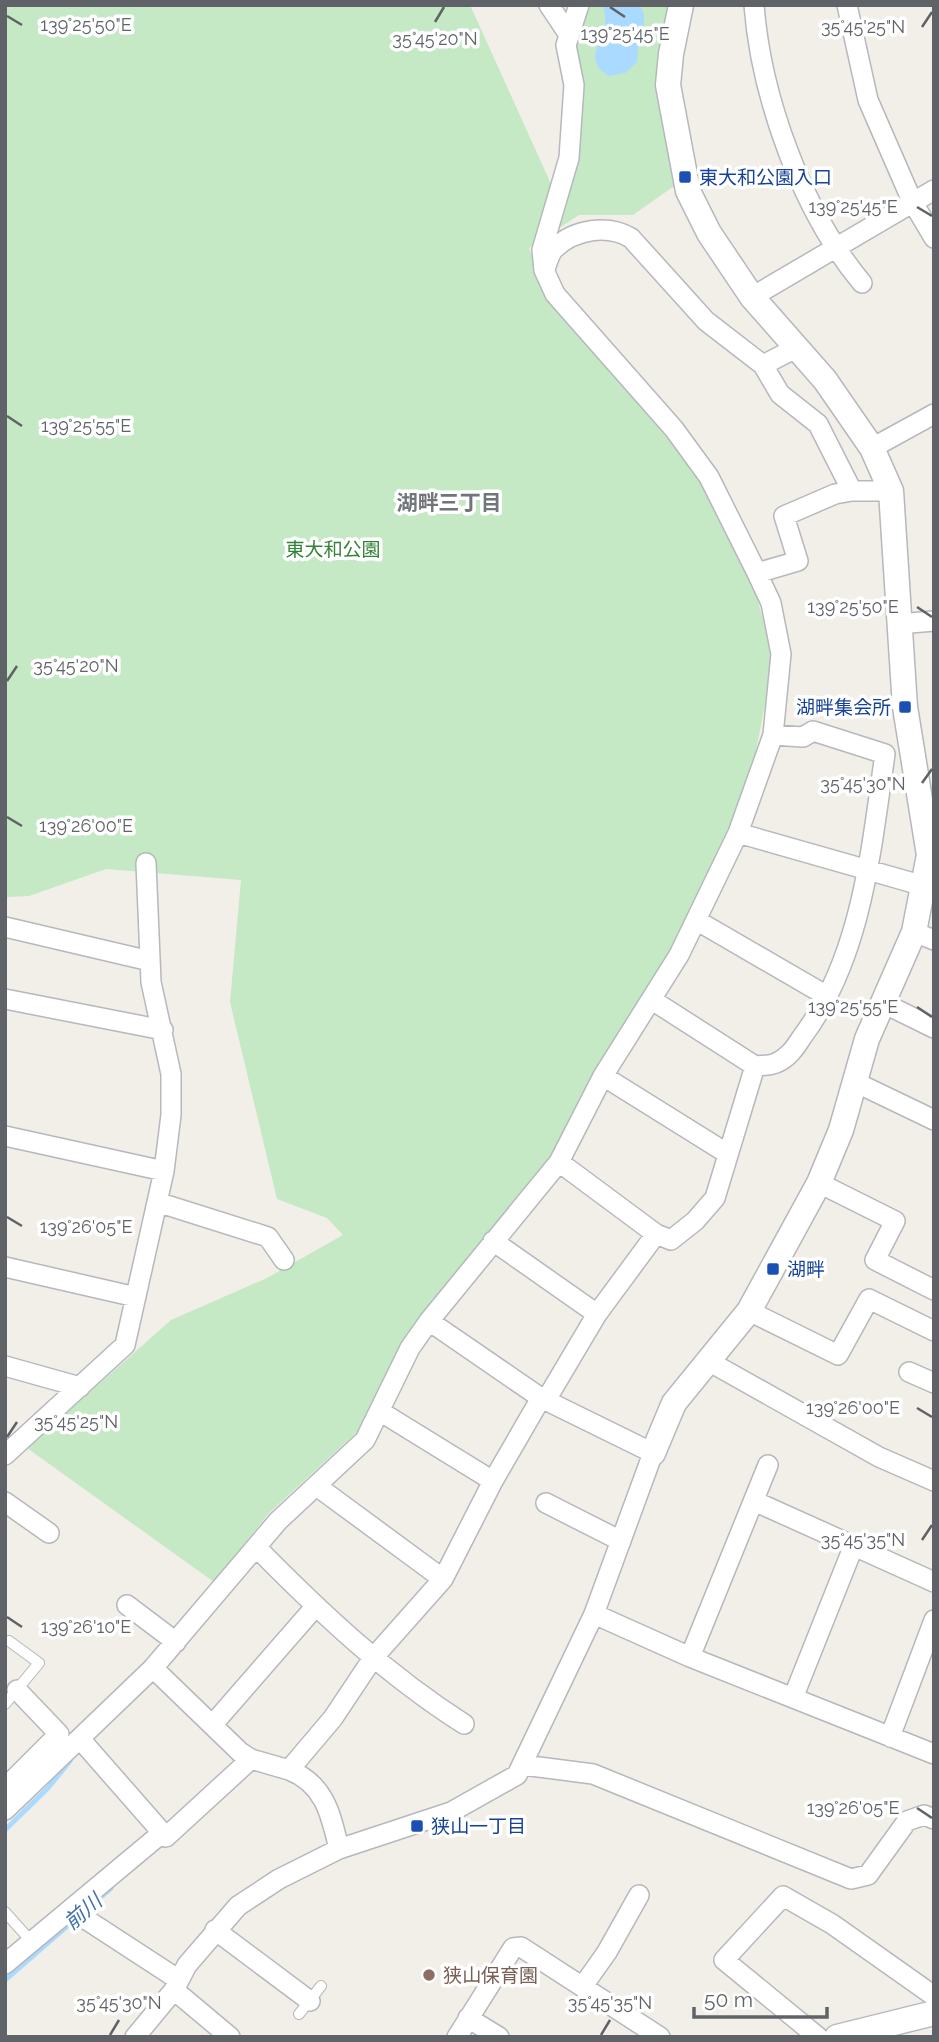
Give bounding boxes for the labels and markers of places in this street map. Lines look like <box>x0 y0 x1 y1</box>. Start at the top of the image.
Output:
place label: 東大和公園入口 <box>699 166 832 188</box>
marker: 東大和公園入口 <box>677 169 693 185</box>
place label: 湖畔集会所 <box>796 696 891 718</box>
marker: 湖畔集会所 <box>897 699 913 715</box>
place label: 湖畔 <box>787 1258 825 1280</box>
marker: 湖畔 <box>765 1261 781 1277</box>
place label: 狭山一丁目 <box>431 1815 526 1837</box>
marker: 狭山一丁目 <box>409 1818 425 1834</box>
place label: 狭山保育園 <box>443 1964 538 1986</box>
marker: 狭山保育園 <box>421 1967 437 1983</box>

